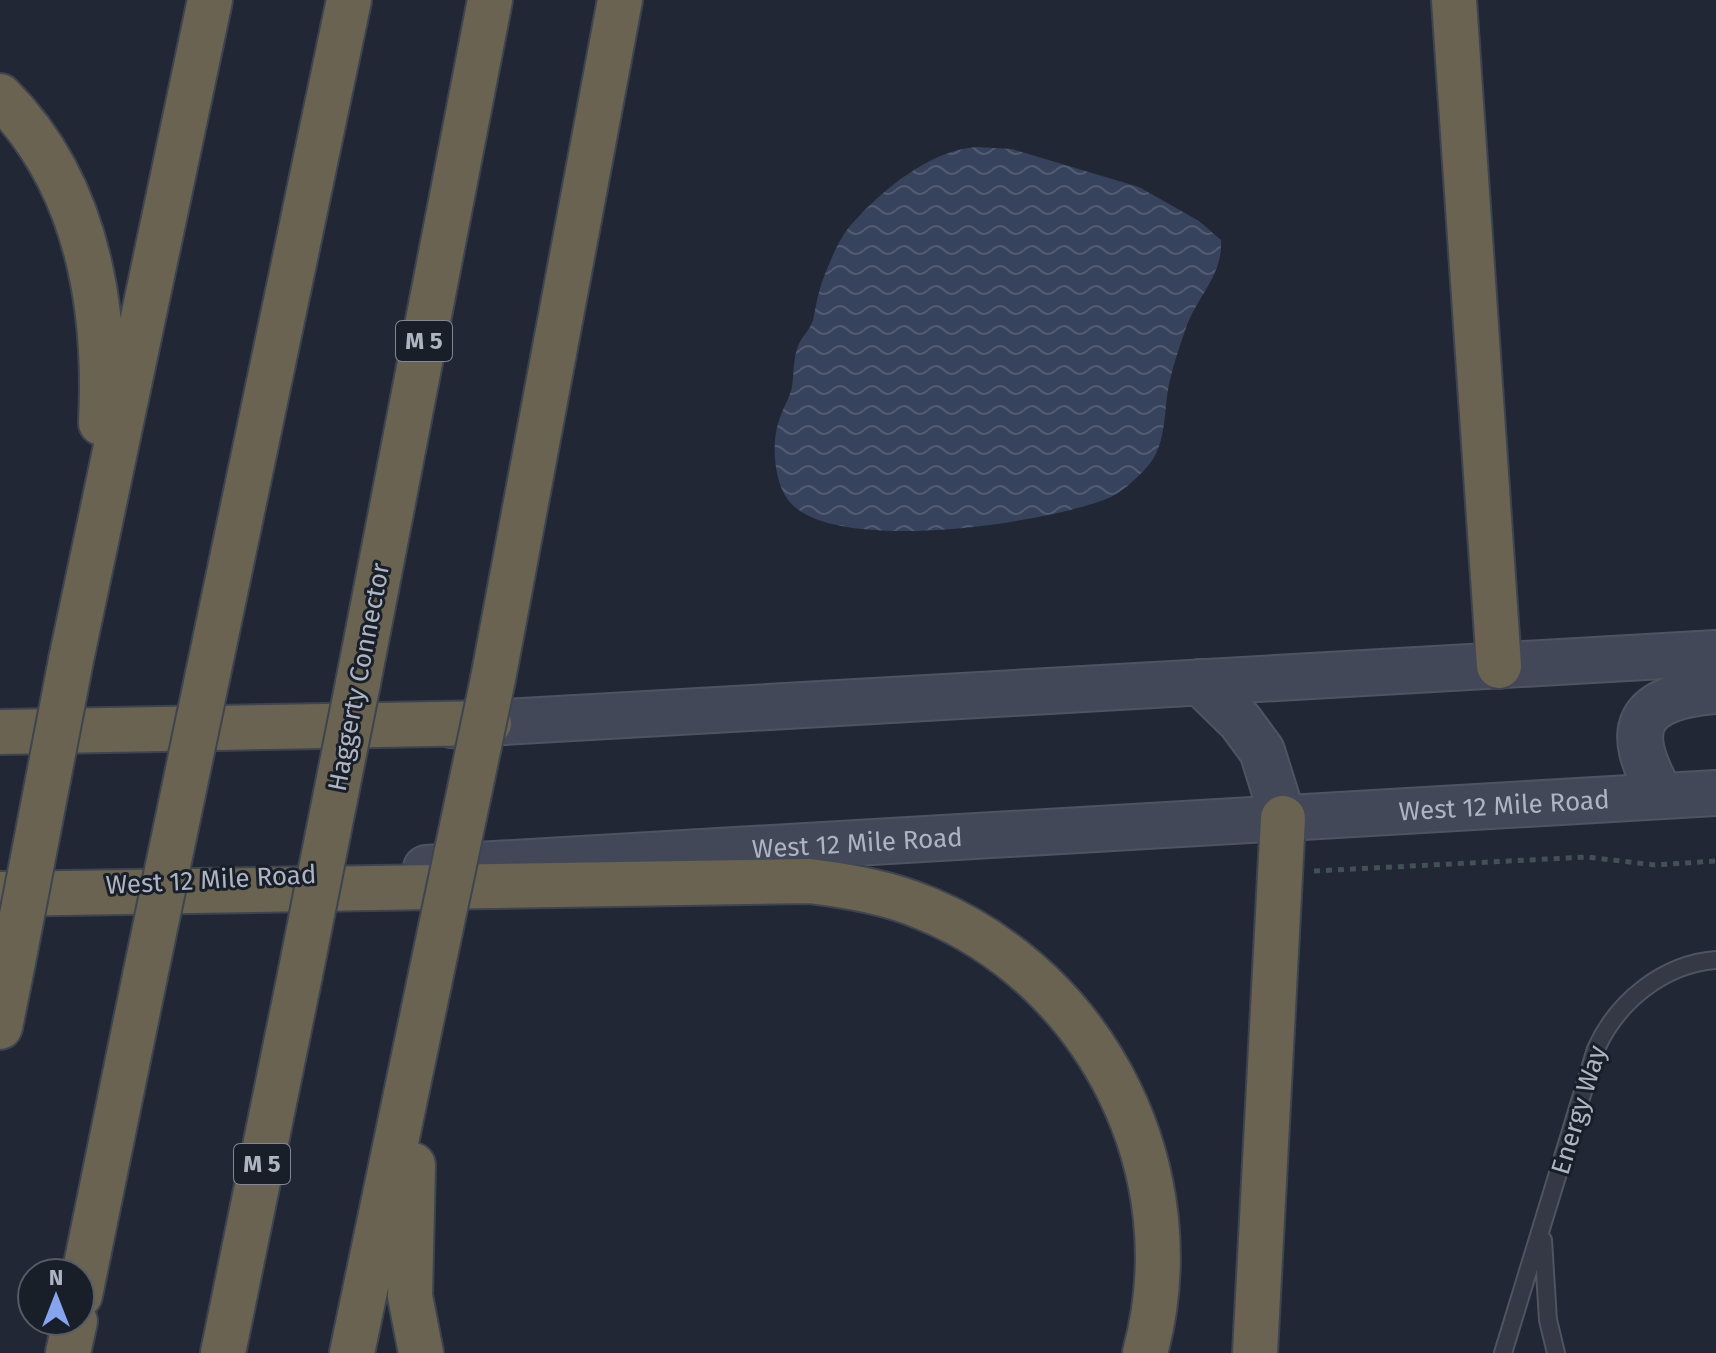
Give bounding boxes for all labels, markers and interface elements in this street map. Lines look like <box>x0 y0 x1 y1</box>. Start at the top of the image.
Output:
road number: M 5 <box>396 321 452 361</box>
street label: Haggerty Connector <box>322 560 396 794</box>
street label: West 12 Mile Road <box>1398 784 1610 827</box>
street label: West 12 Mile Road <box>751 821 963 865</box>
street label: West 12 Mile Road <box>105 859 317 901</box>
street label: Energy Way <box>1545 1042 1613 1178</box>
road number: M 5 <box>234 1144 290 1184</box>
north arrow <box>16 1257 96 1337</box>
text: N <box>49 1264 63 1291</box>

